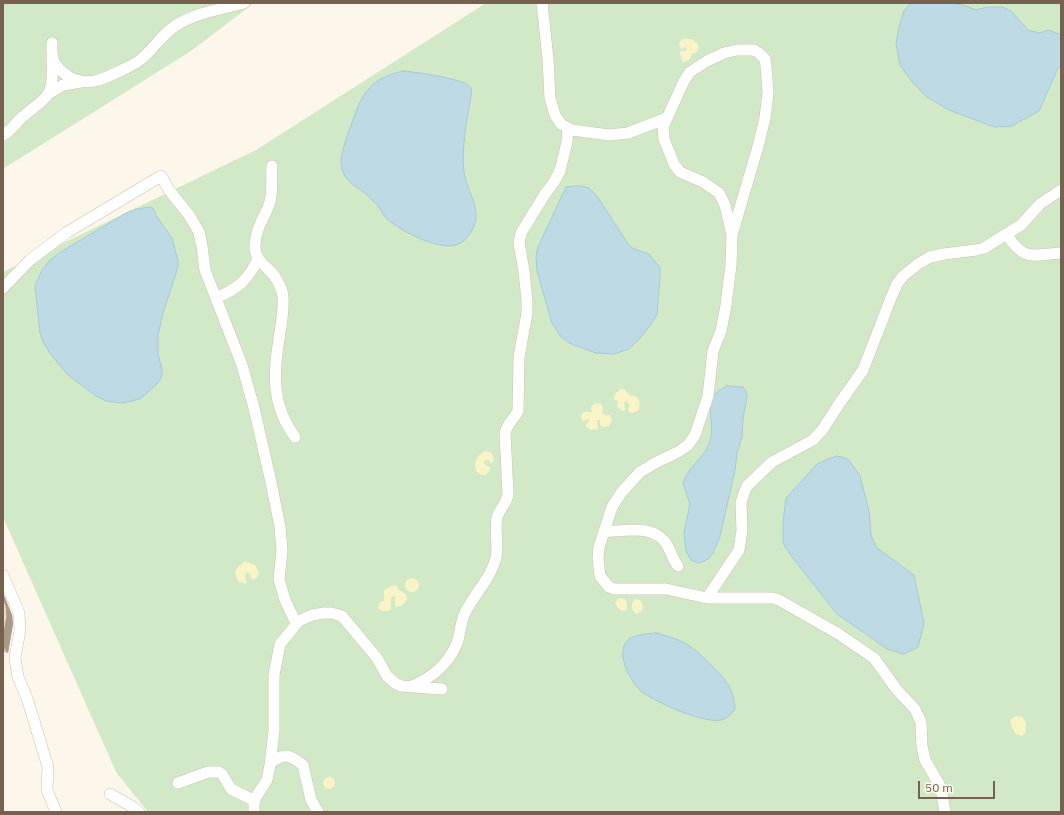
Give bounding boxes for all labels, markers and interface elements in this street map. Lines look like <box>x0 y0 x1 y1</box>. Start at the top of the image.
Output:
scale bar <box>920 773 997 799</box>
text: 50 m <box>925 780 953 795</box>

